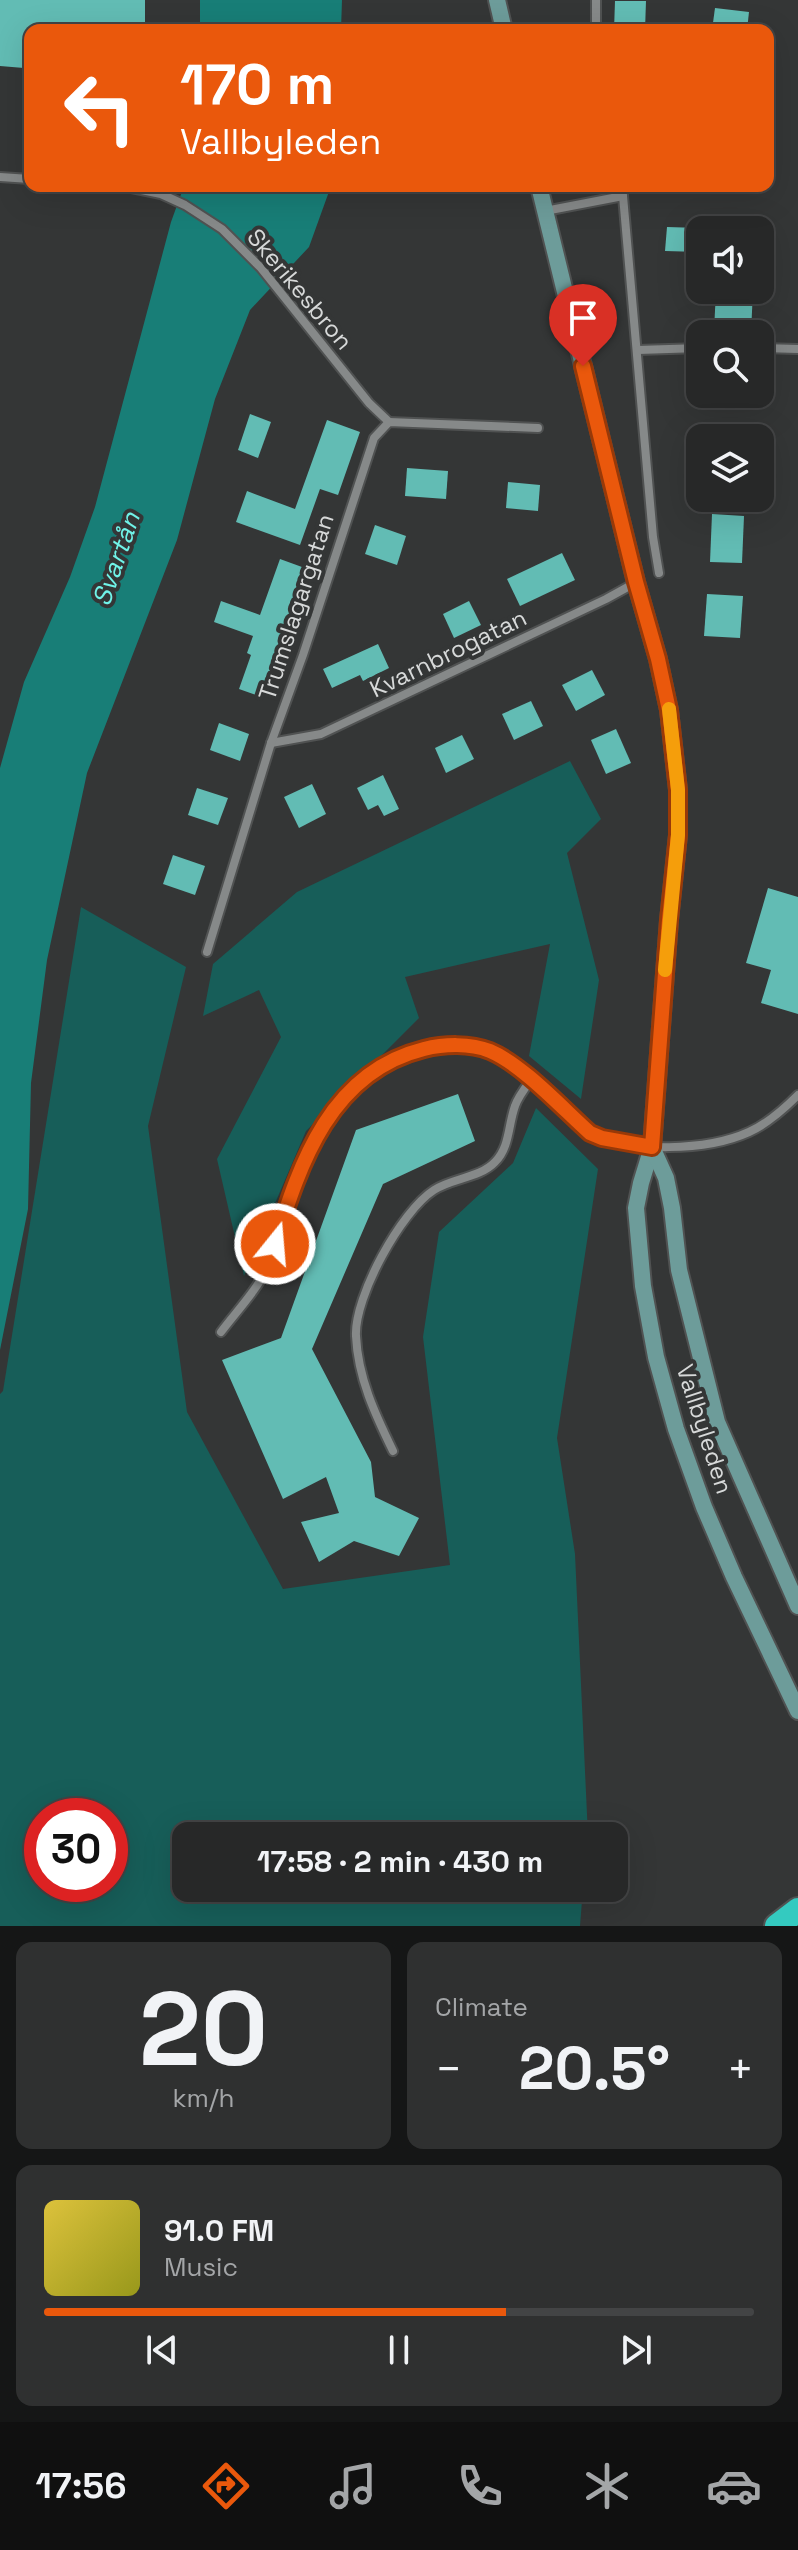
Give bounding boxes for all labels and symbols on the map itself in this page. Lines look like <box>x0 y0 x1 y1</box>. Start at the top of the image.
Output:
street label: Skerikesbron <box>240 222 360 356</box>
pin <box>549 284 617 366</box>
water label: Svartån <box>84 507 148 610</box>
street label: Trumslagargatan <box>251 510 341 704</box>
street label: Kvarnbrogatan <box>364 602 532 704</box>
position arrow <box>233 1202 317 1286</box>
street label: Vallbyleden <box>670 1360 740 1498</box>
speed limit sign: 30 <box>24 1798 128 1902</box>

